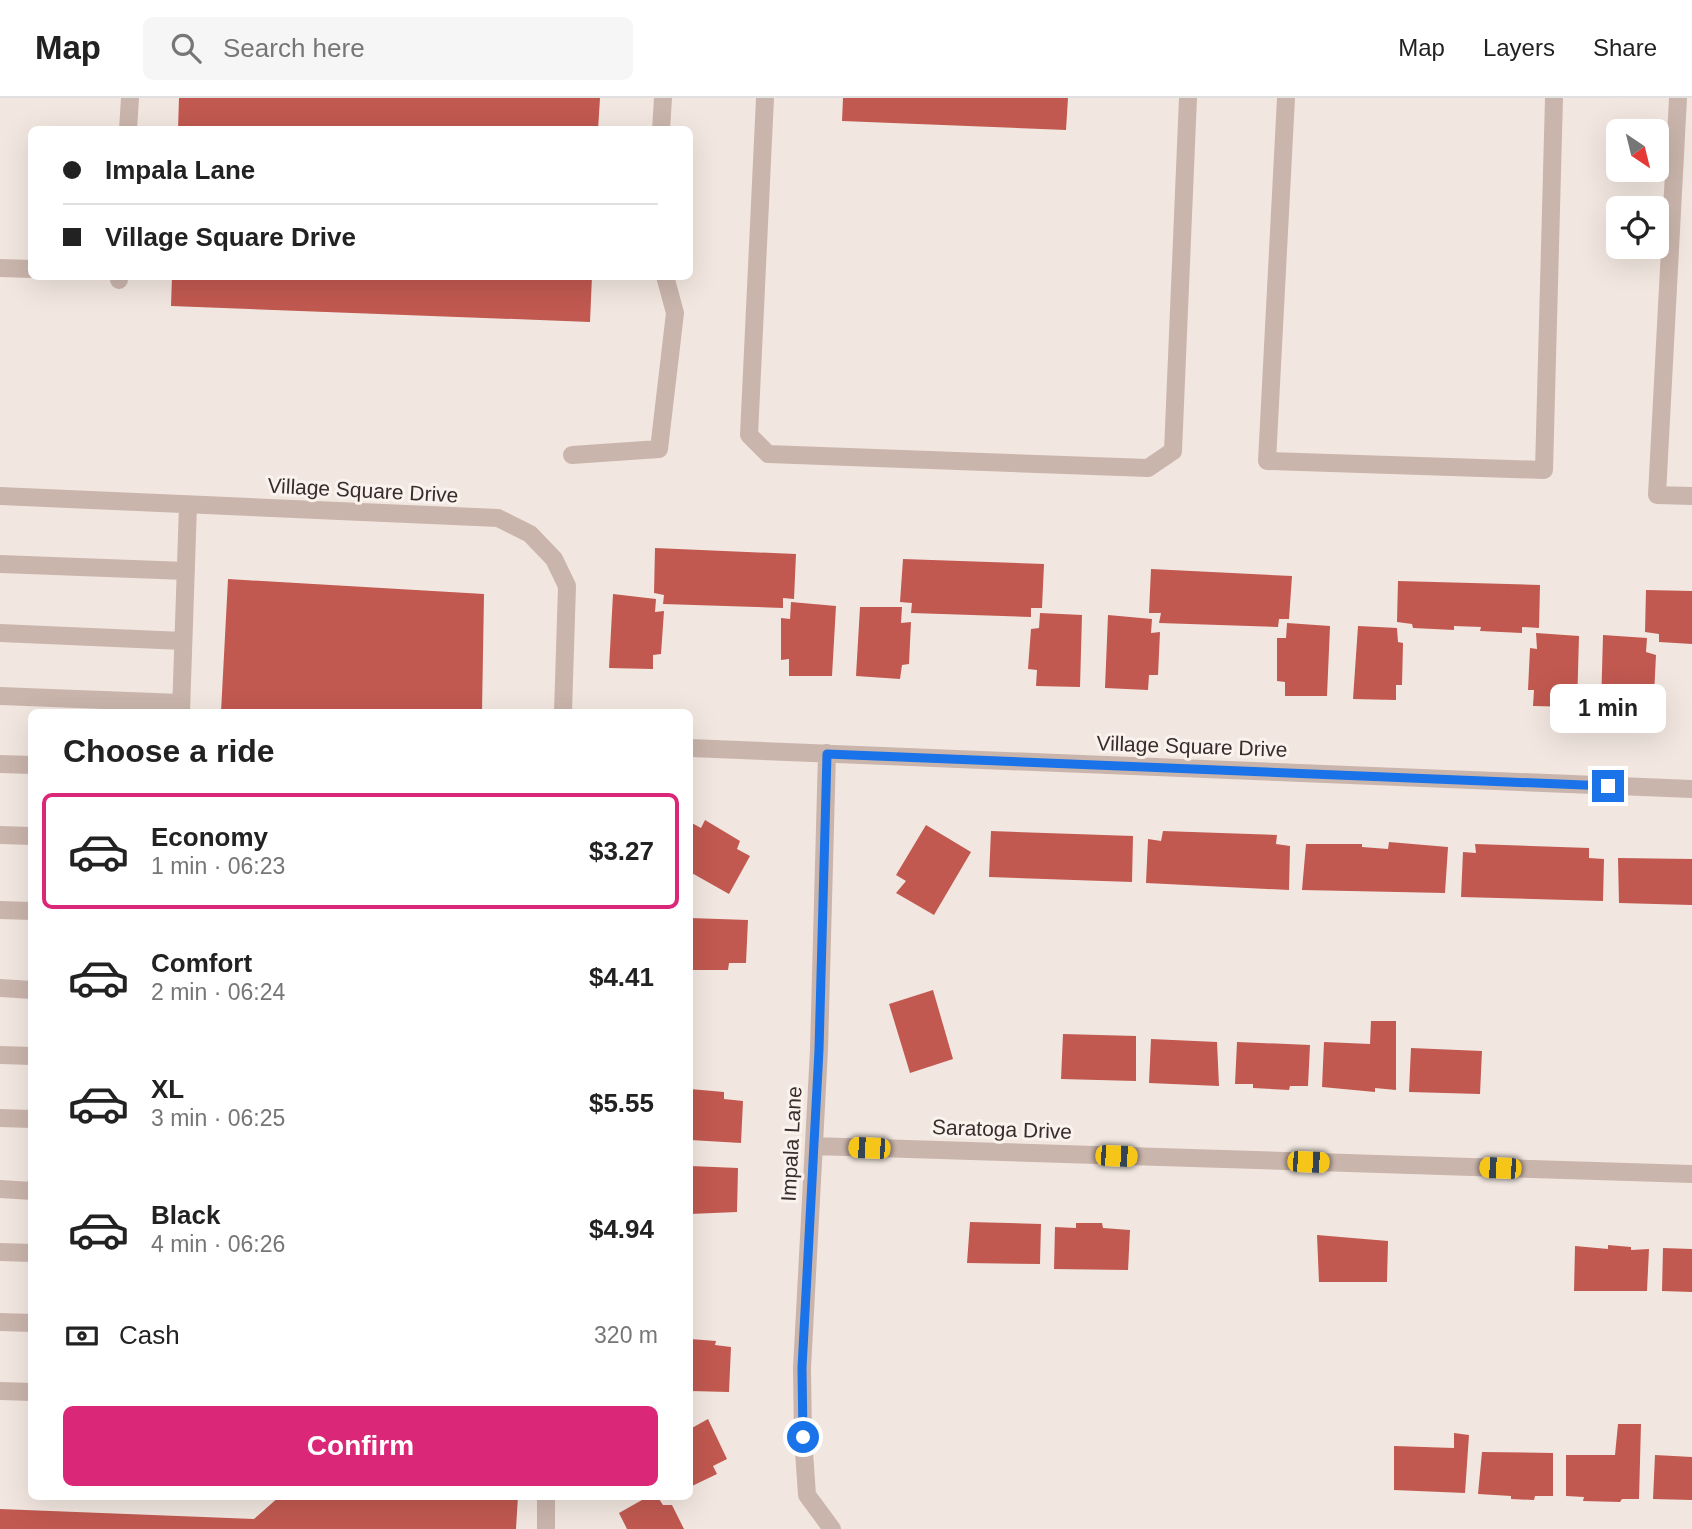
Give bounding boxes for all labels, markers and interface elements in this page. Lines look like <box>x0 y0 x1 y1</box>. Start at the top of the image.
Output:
search box <box>143 17 633 80</box>
text: Map <box>35 29 101 66</box>
icon: search <box>167 29 205 67</box>
text: Search here <box>223 33 365 63</box>
text: Map <box>1398 34 1445 61</box>
text: Layers <box>1483 34 1555 61</box>
text: Share <box>1593 34 1657 61</box>
north arrow <box>1606 119 1670 182</box>
map controls <box>1606 119 1669 259</box>
text: Impala Lane <box>105 155 255 185</box>
button: locate <box>1606 196 1669 259</box>
text: Village Square Drive <box>105 222 356 252</box>
street label: Village Square Drive <box>267 474 459 506</box>
callout: 1 min <box>1550 684 1666 734</box>
text: 1 min <box>1578 695 1638 721</box>
street label: Village Square Drive <box>1096 731 1288 761</box>
text: Choose a ride <box>63 733 275 769</box>
route end <box>1592 770 1624 802</box>
icon: car <box>67 820 130 883</box>
text: Economy <box>151 822 268 852</box>
text: $3.27 <box>589 836 654 866</box>
text: 1 min · 06:23 <box>151 853 285 879</box>
icon: car <box>67 946 130 1009</box>
text: Comfort <box>151 948 252 978</box>
text: $4.41 <box>589 962 654 992</box>
text: 2 min · 06:24 <box>151 979 285 1005</box>
icon: car <box>67 1072 130 1135</box>
text: XL <box>151 1074 184 1104</box>
street label: Impala Lane <box>776 1086 806 1202</box>
text: $5.55 <box>589 1088 654 1118</box>
text: 3 min · 06:25 <box>151 1105 285 1131</box>
street label: Saratoga Drive <box>932 1115 1072 1143</box>
car <box>848 1137 891 1159</box>
car <box>1095 1145 1138 1167</box>
car <box>1287 1151 1330 1173</box>
car <box>1479 1157 1522 1179</box>
icon: car <box>67 1198 130 1261</box>
text: Black <box>151 1200 220 1230</box>
text: $4.94 <box>589 1214 654 1244</box>
text: 4 min · 06:26 <box>151 1231 285 1257</box>
icon: cash <box>63 1317 101 1355</box>
text: Cash <box>119 1320 180 1350</box>
text: 320 m <box>594 1322 658 1348</box>
button: Confirm <box>63 1406 658 1486</box>
route start <box>787 1421 819 1453</box>

